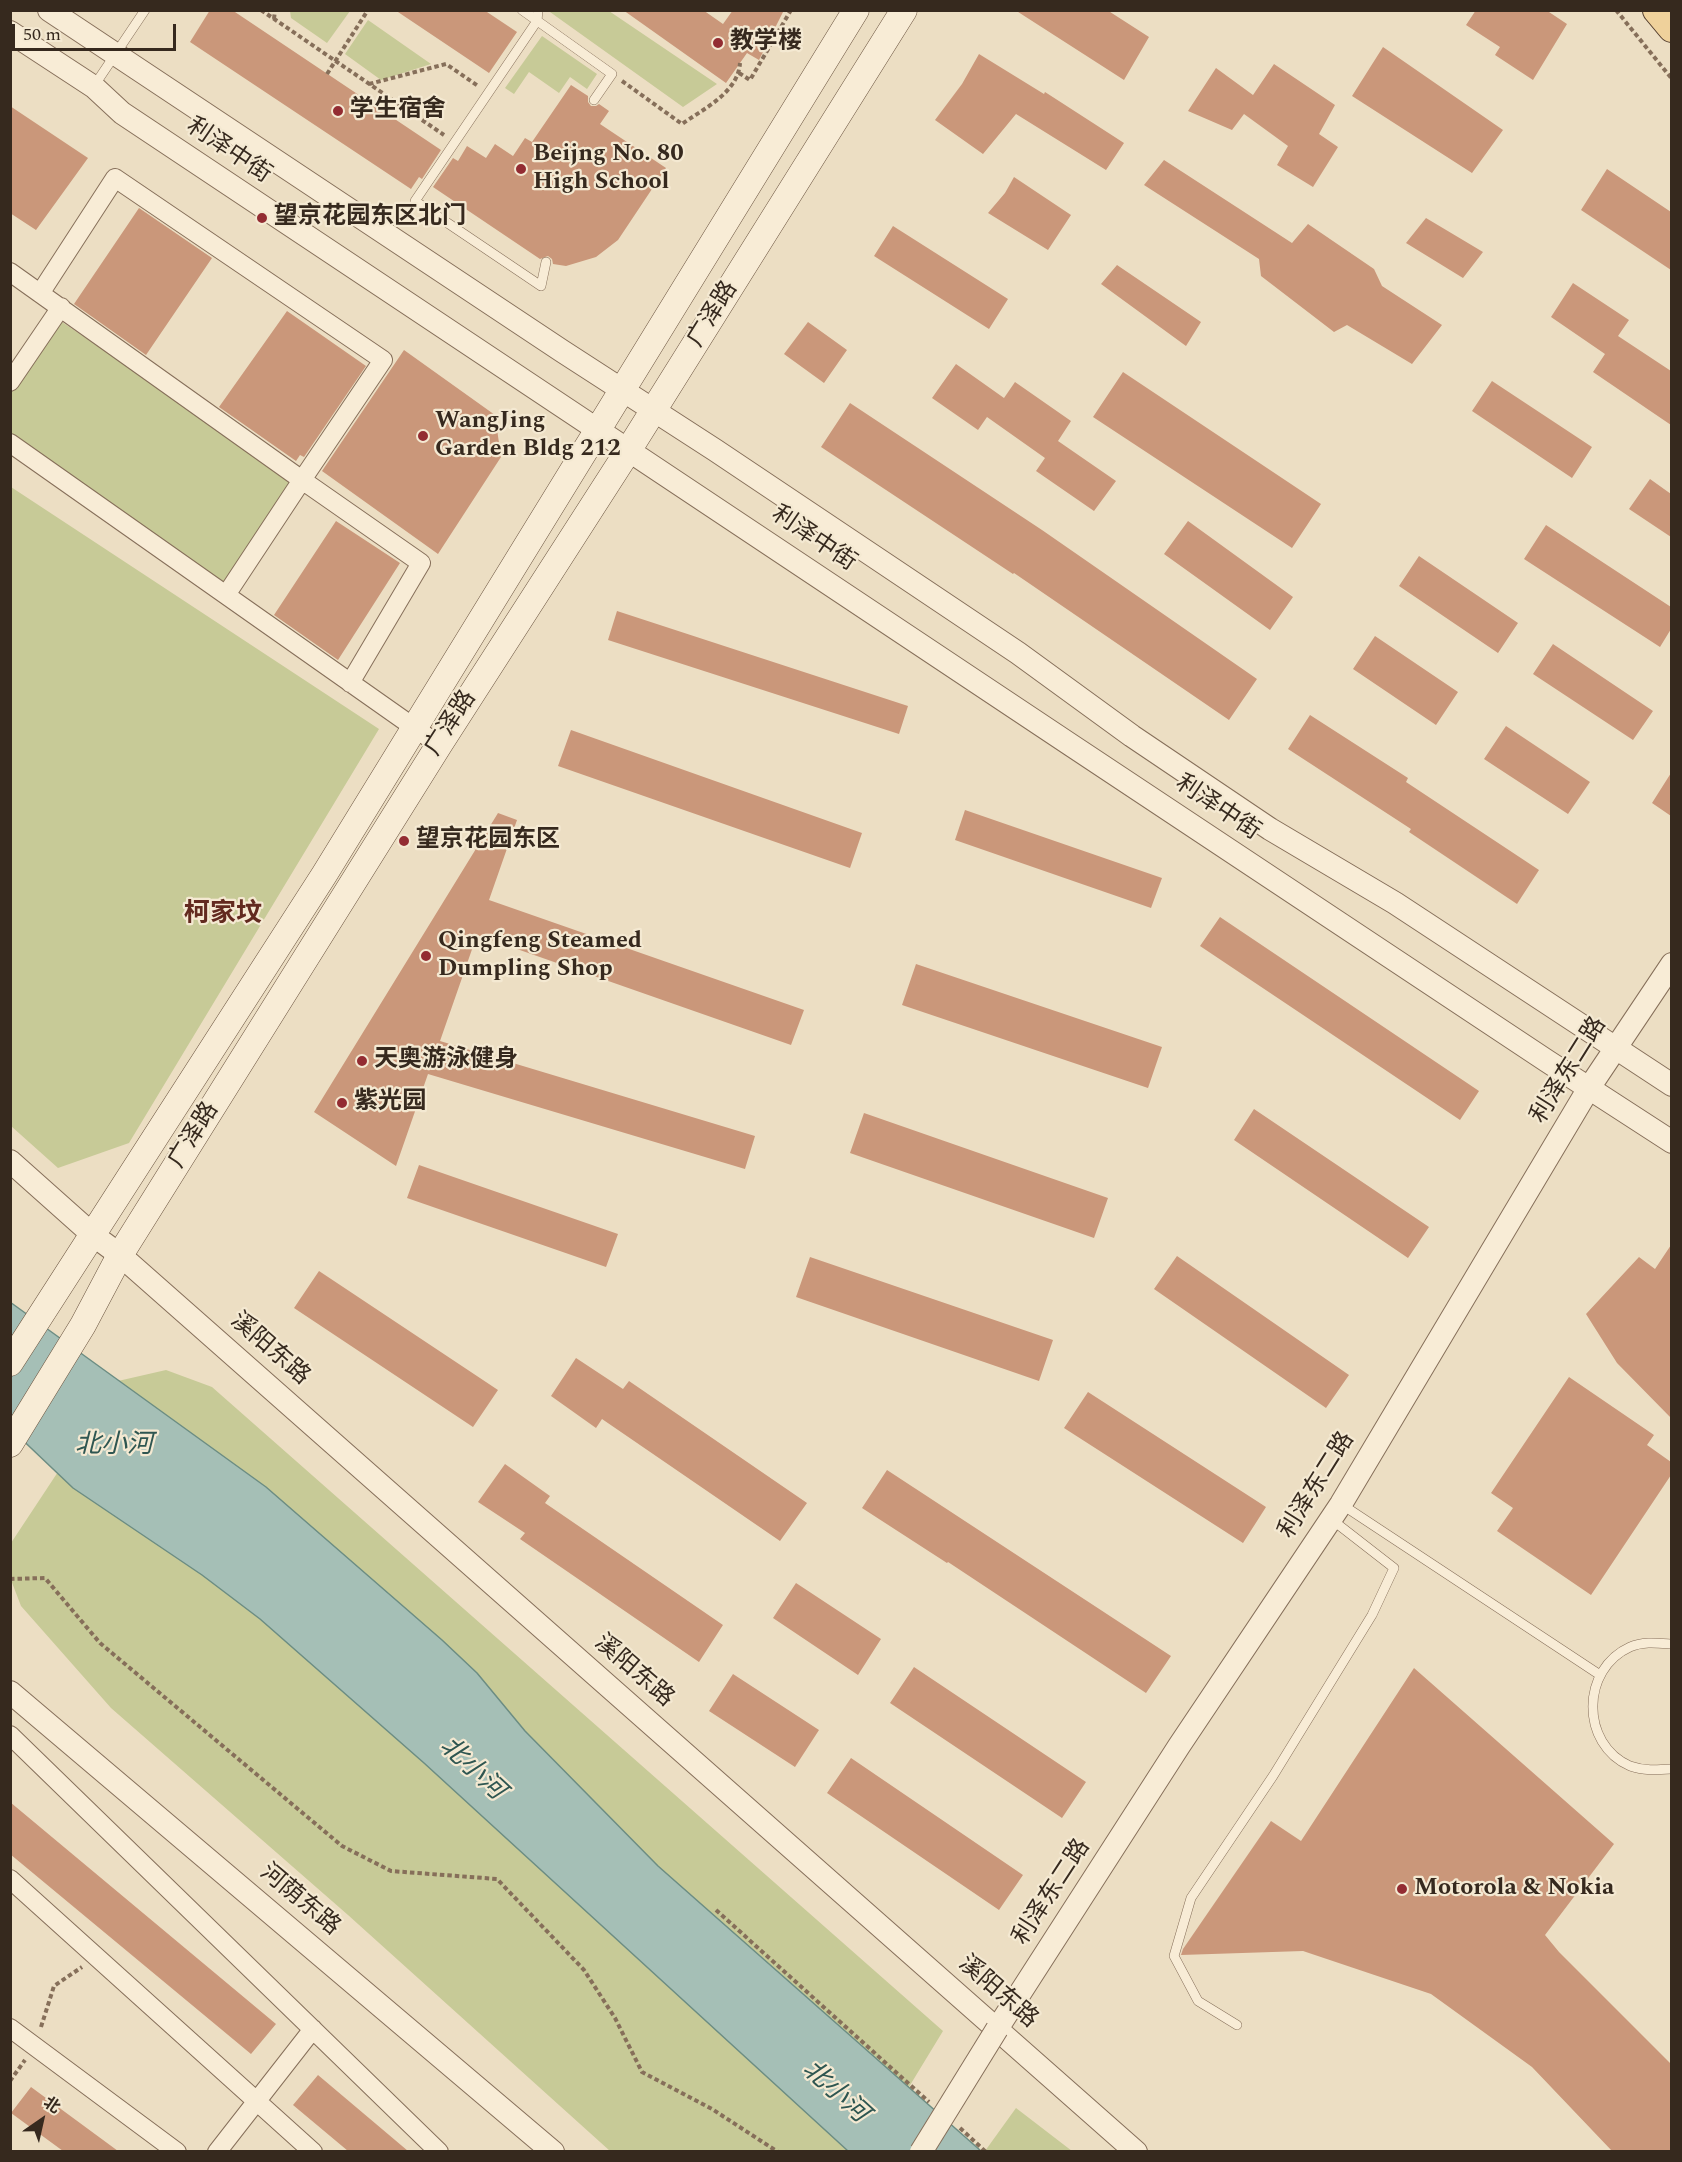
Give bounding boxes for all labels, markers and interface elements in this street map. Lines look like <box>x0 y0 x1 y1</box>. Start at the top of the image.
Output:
scale bar <box>15 12 178 50</box>
text: 50 m <box>23 21 61 48</box>
place label: 教学楼 <box>730 29 802 57</box>
marker: 教学楼 <box>711 36 725 50</box>
place label: 学生宿舍 <box>350 97 446 125</box>
marker: 学生宿舍 <box>331 104 345 118</box>
street label: 利泽中街 <box>180 113 276 191</box>
place label: Beijng No. 80 High School <box>533 141 684 197</box>
marker: Beijng No. 80 High School <box>514 162 528 176</box>
place label: 望京花园东区北门 <box>274 204 466 232</box>
marker: 望京花园东区北门 <box>255 211 269 225</box>
street label: 广泽路 <box>683 277 745 353</box>
place label: WangJing Garden Bldg 212 <box>435 408 621 464</box>
marker: WangJing Garden Bldg 212 <box>416 429 430 443</box>
street label: 利泽中街 <box>765 501 861 579</box>
street label: 广泽路 <box>420 686 484 762</box>
street label: 利泽中街 <box>1169 770 1265 848</box>
place label: 望京花园东区 <box>416 827 560 855</box>
marker: 望京花园东区 <box>397 834 411 848</box>
district label: 柯家坟 <box>184 900 262 932</box>
place label: Qingfeng Steamed Dumpling Shop <box>438 928 642 984</box>
marker: Qingfeng Steamed Dumpling Shop <box>419 949 433 963</box>
street label: 利泽东二路 <box>1526 1012 1614 1130</box>
place label: 天奥游泳健身 <box>374 1047 518 1075</box>
marker: 天奥游泳健身 <box>355 1054 369 1068</box>
place label: 紫光园 <box>354 1089 426 1117</box>
marker: 紫光园 <box>335 1096 349 1110</box>
street label: 广泽路 <box>164 1098 226 1174</box>
street label: 溪阳东路 <box>223 1308 315 1392</box>
street label: 利泽东二路 <box>1274 1427 1362 1545</box>
water label: 北小河 <box>75 1431 153 1463</box>
street label: 溪阳东路 <box>587 1630 679 1714</box>
water label: 北小河 <box>432 1732 510 1808</box>
street label: 利泽东二路 <box>1008 1835 1098 1951</box>
street label: 河荫东路 <box>253 1859 345 1943</box>
place label: Motorola & Nokia <box>1414 1875 1614 1903</box>
marker: Motorola & Nokia <box>1395 1882 1409 1896</box>
street label: 溪阳东路 <box>951 1951 1043 2035</box>
water label: 北小河 <box>795 2055 873 2131</box>
north arrow <box>12 2090 72 2150</box>
text: 北 <box>39 2091 65 2119</box>

